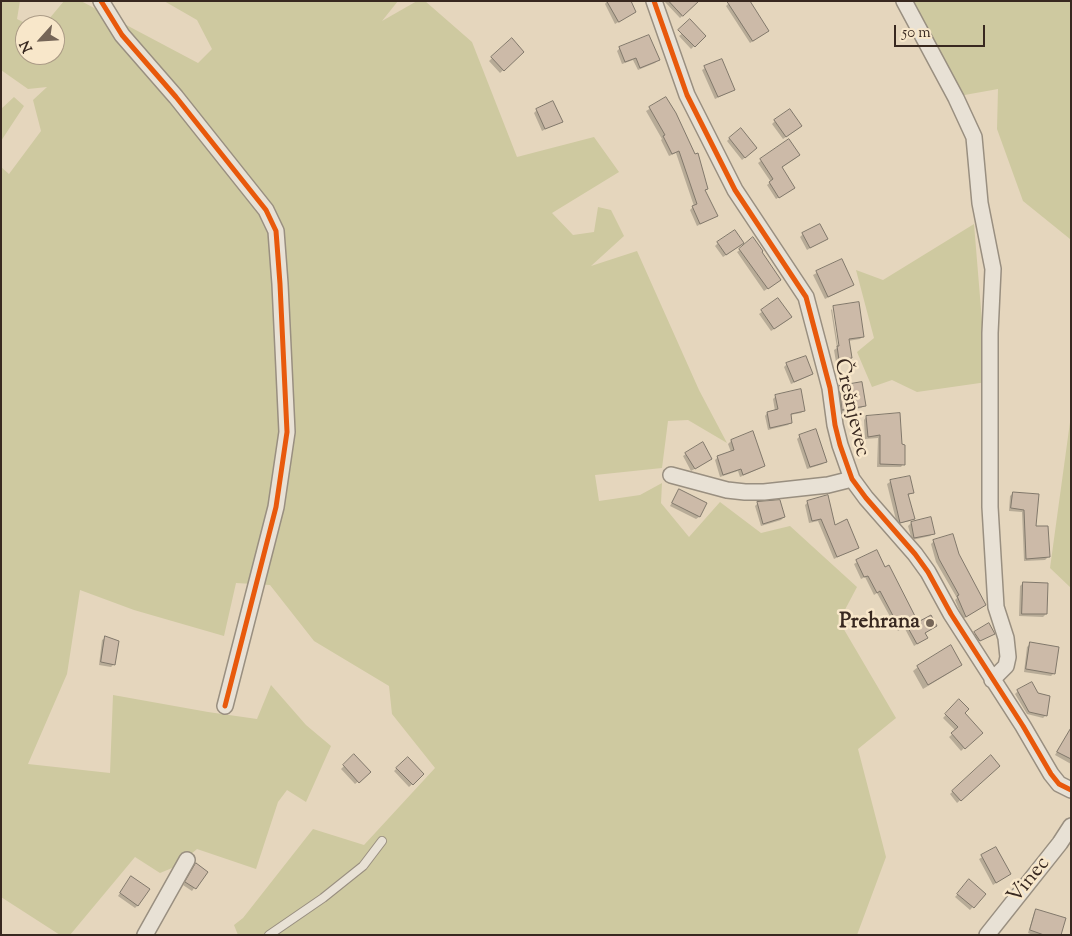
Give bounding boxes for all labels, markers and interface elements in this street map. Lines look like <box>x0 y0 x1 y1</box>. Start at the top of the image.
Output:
north arrow <box>15 15 65 65</box>
scale bar <box>897 15 988 47</box>
text: 50 m <box>902 23 931 44</box>
text: N <box>16 37 39 56</box>
street label: Črešnjevec <box>827 357 873 459</box>
place label: Prehrana <box>839 610 920 636</box>
marker: Prehrana <box>924 617 936 629</box>
street label: Vinec <box>1003 852 1057 910</box>

